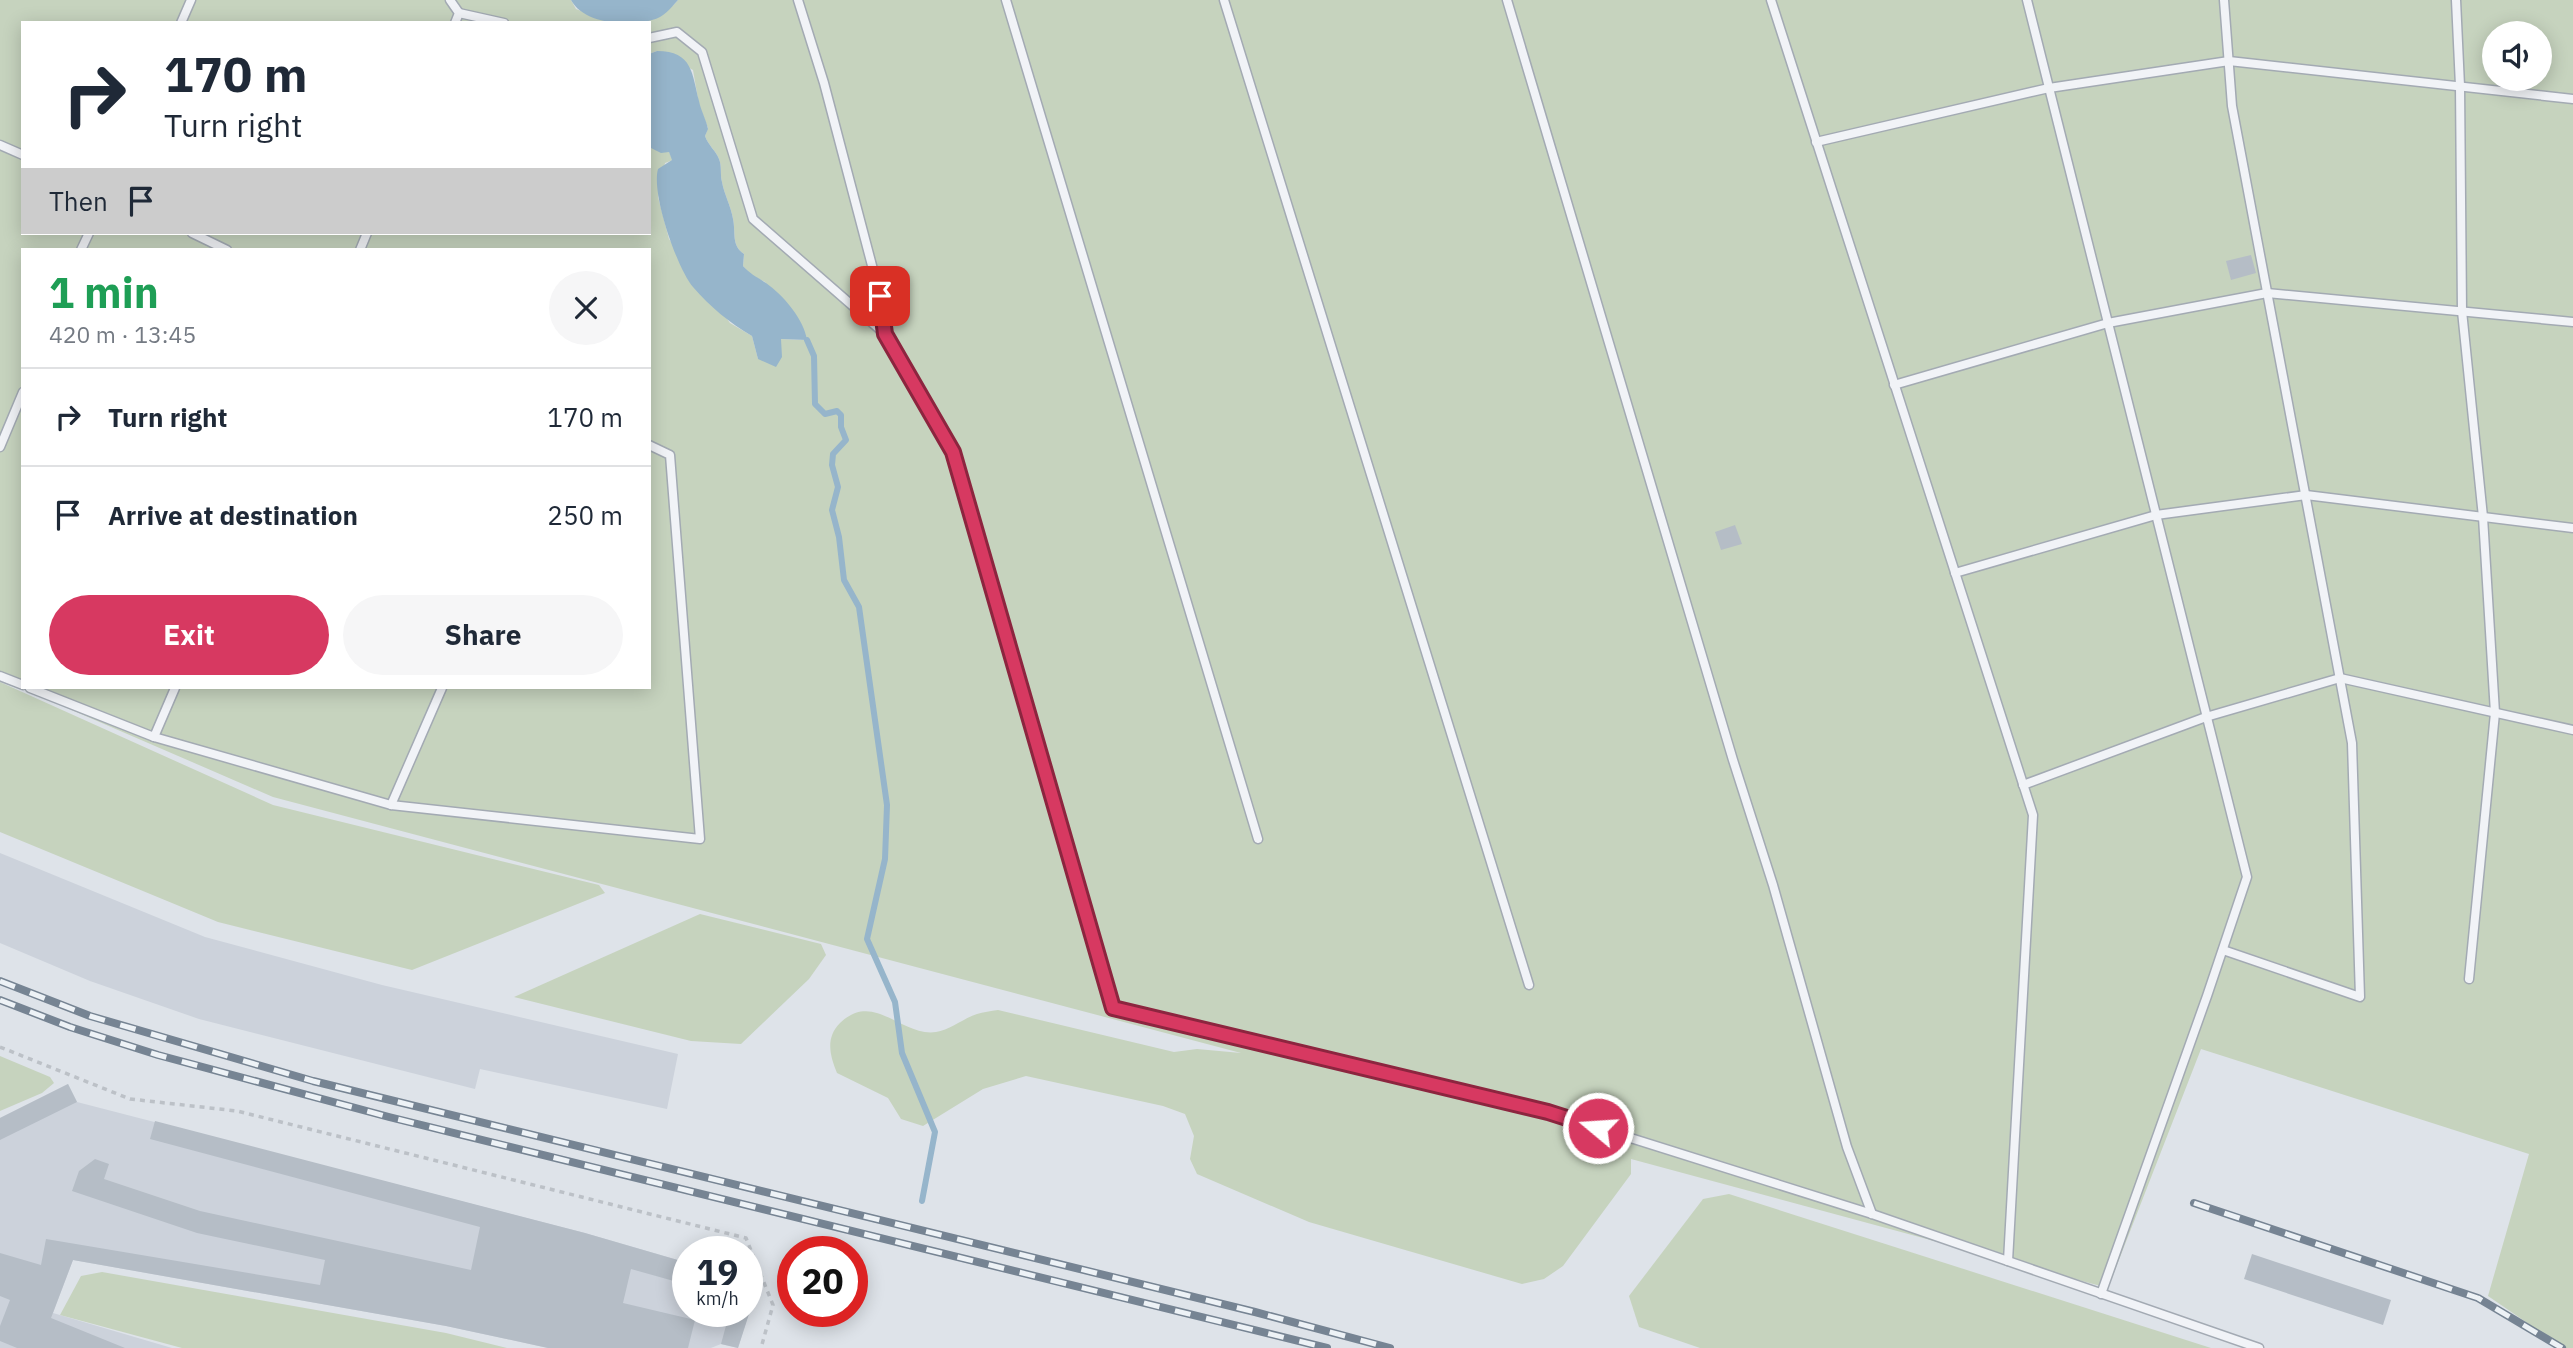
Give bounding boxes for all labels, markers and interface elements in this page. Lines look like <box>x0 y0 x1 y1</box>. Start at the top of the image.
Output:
map controls <box>2482 21 2552 91</box>
button: sound <box>2482 21 2552 91</box>
text: 170 m <box>164 42 308 105</box>
icon: right <box>49 49 140 140</box>
text: Turn right <box>164 104 302 146</box>
icon: arrive <box>122 182 160 220</box>
text: Then <box>49 184 108 218</box>
text: 1 min <box>49 265 159 320</box>
pin <box>850 266 910 326</box>
button: close <box>549 271 623 345</box>
icon: arrive <box>861 277 899 315</box>
text: 420 m · 13:45 <box>49 319 196 349</box>
icon: right <box>49 398 87 436</box>
text: Turn right <box>108 400 227 434</box>
text: 170 m <box>547 400 623 434</box>
icon: arrive <box>49 496 87 534</box>
text: Arrive at destination <box>108 498 358 532</box>
text: 250 m <box>547 498 623 532</box>
button: Exit <box>49 595 329 675</box>
button: Share <box>343 595 623 675</box>
position arrow <box>1561 1091 1635 1165</box>
speed limit sign: 20 <box>777 1236 868 1327</box>
text: 19 <box>696 1249 739 1295</box>
text: km/h <box>696 1287 739 1310</box>

